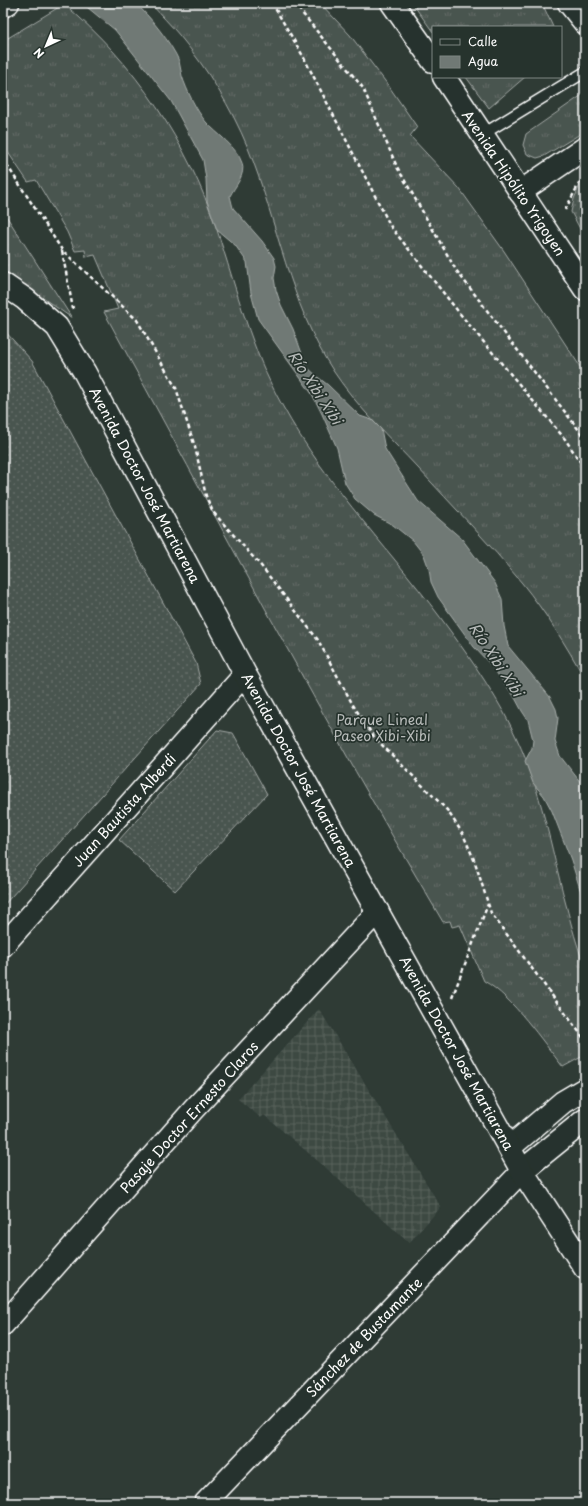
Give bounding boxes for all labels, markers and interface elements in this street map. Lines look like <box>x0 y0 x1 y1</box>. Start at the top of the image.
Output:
north arrow <box>26 26 66 66</box>
legend <box>432 26 562 78</box>
text: Calle <box>468 32 498 50</box>
text: N <box>29 44 48 63</box>
text: Agua <box>468 52 499 70</box>
street label: Avenida Hipólito Yrigoyen <box>457 106 571 260</box>
water label: Río Xibi Xibi <box>283 345 350 431</box>
street label: Avenida Doctor José Martiarena <box>84 383 206 587</box>
water label: Río Xibi Xibi <box>464 617 531 703</box>
street label: Avenida Doctor José Martiarena <box>237 669 362 871</box>
park label: Parque Lineal Paseo Xibi-Xibi <box>333 709 431 746</box>
street label: Juan Bautista Alberdi <box>67 749 181 871</box>
street label: Avenida Doctor José Martiarena <box>395 952 520 1154</box>
street label: Pasaje Doctor Ernesto Claros <box>115 1036 263 1198</box>
street label: Sánchez de Bustamante <box>301 1272 427 1402</box>

